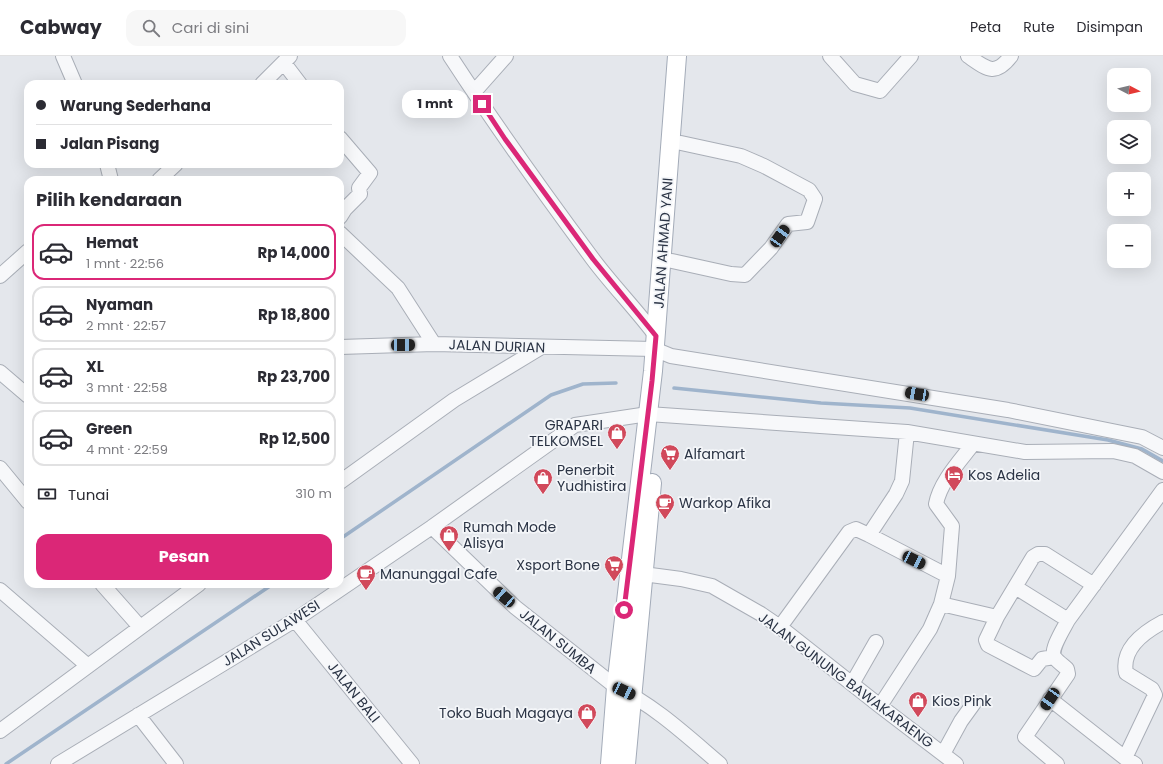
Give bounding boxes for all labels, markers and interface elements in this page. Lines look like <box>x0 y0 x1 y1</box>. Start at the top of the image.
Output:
search box <box>126 10 406 46</box>
text: Cabway <box>20 14 102 41</box>
icon: search <box>140 17 162 39</box>
text: Cari di sini <box>172 17 249 38</box>
text: Peta <box>970 17 1001 37</box>
text: Rute <box>1023 17 1055 37</box>
text: Disimpan <box>1077 17 1143 37</box>
north arrow <box>1107 68 1151 112</box>
map controls <box>1107 68 1151 268</box>
callout: 1 mnt <box>402 90 468 118</box>
text: 1 mnt <box>417 94 453 113</box>
text: Warung Sederhana <box>60 95 211 116</box>
route end <box>473 95 491 113</box>
button: layers <box>1107 120 1151 164</box>
text: Jalan Pisang <box>60 133 159 154</box>
button: + <box>1107 172 1151 216</box>
street label: JALAN AHMAD YANI <box>648 177 678 309</box>
text: Pilih kendaraan <box>36 187 182 212</box>
car <box>768 223 792 249</box>
button: − <box>1107 224 1151 268</box>
text: Hemat <box>86 232 138 253</box>
icon: car <box>38 234 74 270</box>
text: Rp 14,000 <box>257 242 330 263</box>
text: 1 mnt · 22:56 <box>86 254 164 273</box>
text: Nyaman <box>86 294 153 315</box>
icon: car <box>38 296 74 332</box>
text: Rp 18,800 <box>258 304 330 325</box>
text: 2 mnt · 22:57 <box>86 316 166 335</box>
street label: JALAN DURIAN <box>448 334 546 358</box>
car <box>391 339 415 351</box>
text: XL <box>86 356 104 377</box>
icon: car <box>38 358 74 394</box>
text: Rp 23,700 <box>257 366 330 387</box>
text: 3 mnt · 22:58 <box>86 378 167 397</box>
car <box>904 386 930 402</box>
place label: GRAPARI TELKOMSEL <box>529 415 603 451</box>
text: Green <box>86 418 132 439</box>
icon: car <box>38 420 74 456</box>
shop icon: GRAPARI TELKOMSEL <box>606 422 628 450</box>
text: Rp 12,500 <box>259 428 330 449</box>
text: 4 mnt · 22:59 <box>86 440 168 459</box>
supermarket icon: Alfamart <box>659 443 681 471</box>
place label: Alfamart <box>684 444 745 464</box>
place label: Penerbit Yudhistira <box>557 460 627 496</box>
hotel icon: Kos Adelia <box>943 464 965 492</box>
place label: Kos Adelia <box>968 465 1040 485</box>
shop icon: Penerbit Yudhistira <box>532 467 554 495</box>
icon: cash <box>36 483 58 505</box>
text: Tunai <box>68 484 109 505</box>
text: 310 m <box>295 484 332 503</box>
cafe icon: Warkop Afika <box>654 492 676 520</box>
place label: Warkop Afika <box>679 493 771 513</box>
place label: Rumah Mode Alisya <box>463 517 557 553</box>
shop icon: Rumah Mode Alisya <box>438 524 460 552</box>
button: Pesan <box>36 534 332 580</box>
car <box>901 549 927 571</box>
supermarket icon: Xsport Bone <box>603 554 625 582</box>
place label: Xsport Bone <box>516 555 600 575</box>
cafe icon: Manunggal Cafe <box>355 563 377 591</box>
place label: Manunggal Cafe <box>380 564 498 584</box>
car <box>491 585 517 609</box>
street label: JALAN SULAWESI <box>218 595 324 671</box>
route start <box>615 601 633 619</box>
street label: JALAN SUMBA <box>515 604 601 678</box>
street label: JALAN GUNUNG BAWAKARAENG <box>754 607 938 753</box>
street label: JALAN BALI <box>323 657 385 727</box>
car <box>611 680 637 702</box>
car <box>1038 686 1062 712</box>
shop icon: Kios Pink <box>907 690 929 718</box>
place label: Kios Pink <box>932 691 992 711</box>
shop icon: Toko Buah Magaya <box>576 702 598 730</box>
place label: Toko Buah Magaya <box>439 703 573 723</box>

